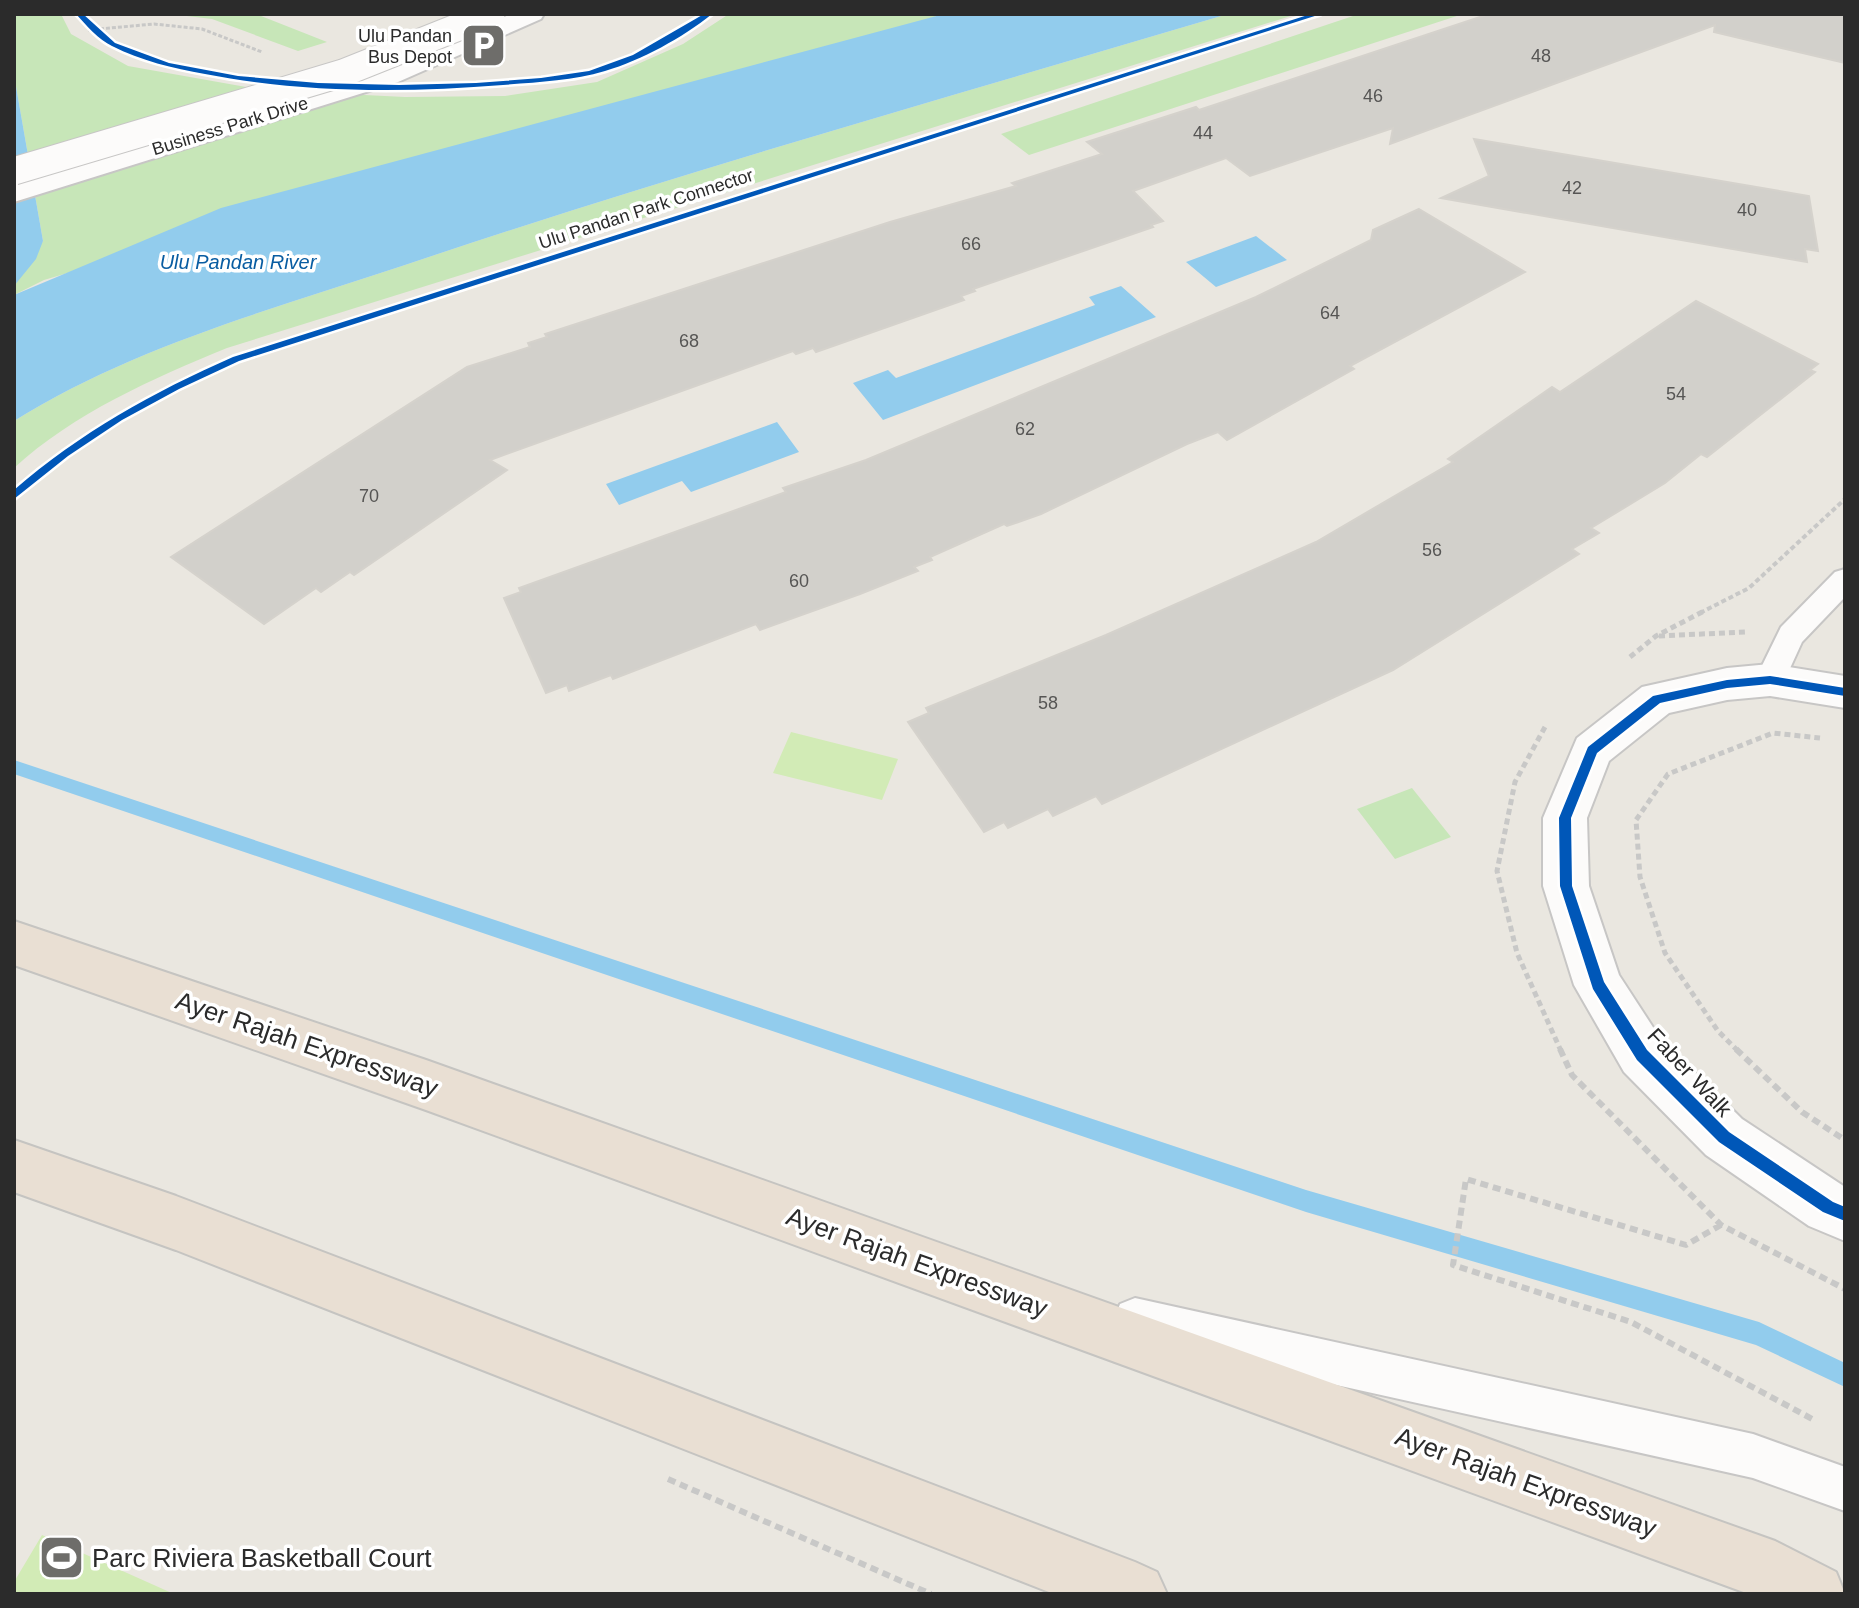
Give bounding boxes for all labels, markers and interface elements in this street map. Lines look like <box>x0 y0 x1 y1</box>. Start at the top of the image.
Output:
parking icon: Ulu Pandan Bus Depot <box>459 22 507 70</box>
place label: Ulu Pandan Bus Depot <box>358 26 452 67</box>
house number: 48 <box>1531 46 1551 66</box>
house number: 46 <box>1363 86 1383 106</box>
street label: Business Park Drive <box>150 93 310 159</box>
house number: 44 <box>1193 123 1213 143</box>
street label: Ulu Pandan Park Connector <box>536 165 756 253</box>
house number: 42 <box>1562 178 1582 198</box>
house number: 40 <box>1737 200 1757 220</box>
house number: 66 <box>961 234 981 254</box>
water label: Ulu Pandan River <box>160 251 318 273</box>
house number: 64 <box>1320 303 1340 323</box>
house number: 68 <box>679 331 699 351</box>
house number: 54 <box>1666 384 1686 404</box>
house number: 62 <box>1015 419 1035 439</box>
house number: 70 <box>359 486 379 506</box>
house number: 56 <box>1422 540 1442 560</box>
house number: 60 <box>789 571 809 591</box>
house number: 58 <box>1038 693 1058 713</box>
street label: Ayer Rajah Expressway <box>172 985 442 1103</box>
street label: Faber Walk <box>1642 1023 1738 1122</box>
street label: Ayer Rajah Expressway <box>782 1201 1052 1323</box>
street label: Ayer Rajah Expressway <box>1391 1421 1661 1543</box>
sports icon: Parc Riviera Basketball Court <box>37 1534 85 1582</box>
place label: Parc Riviera Basketball Court <box>92 1543 432 1573</box>

